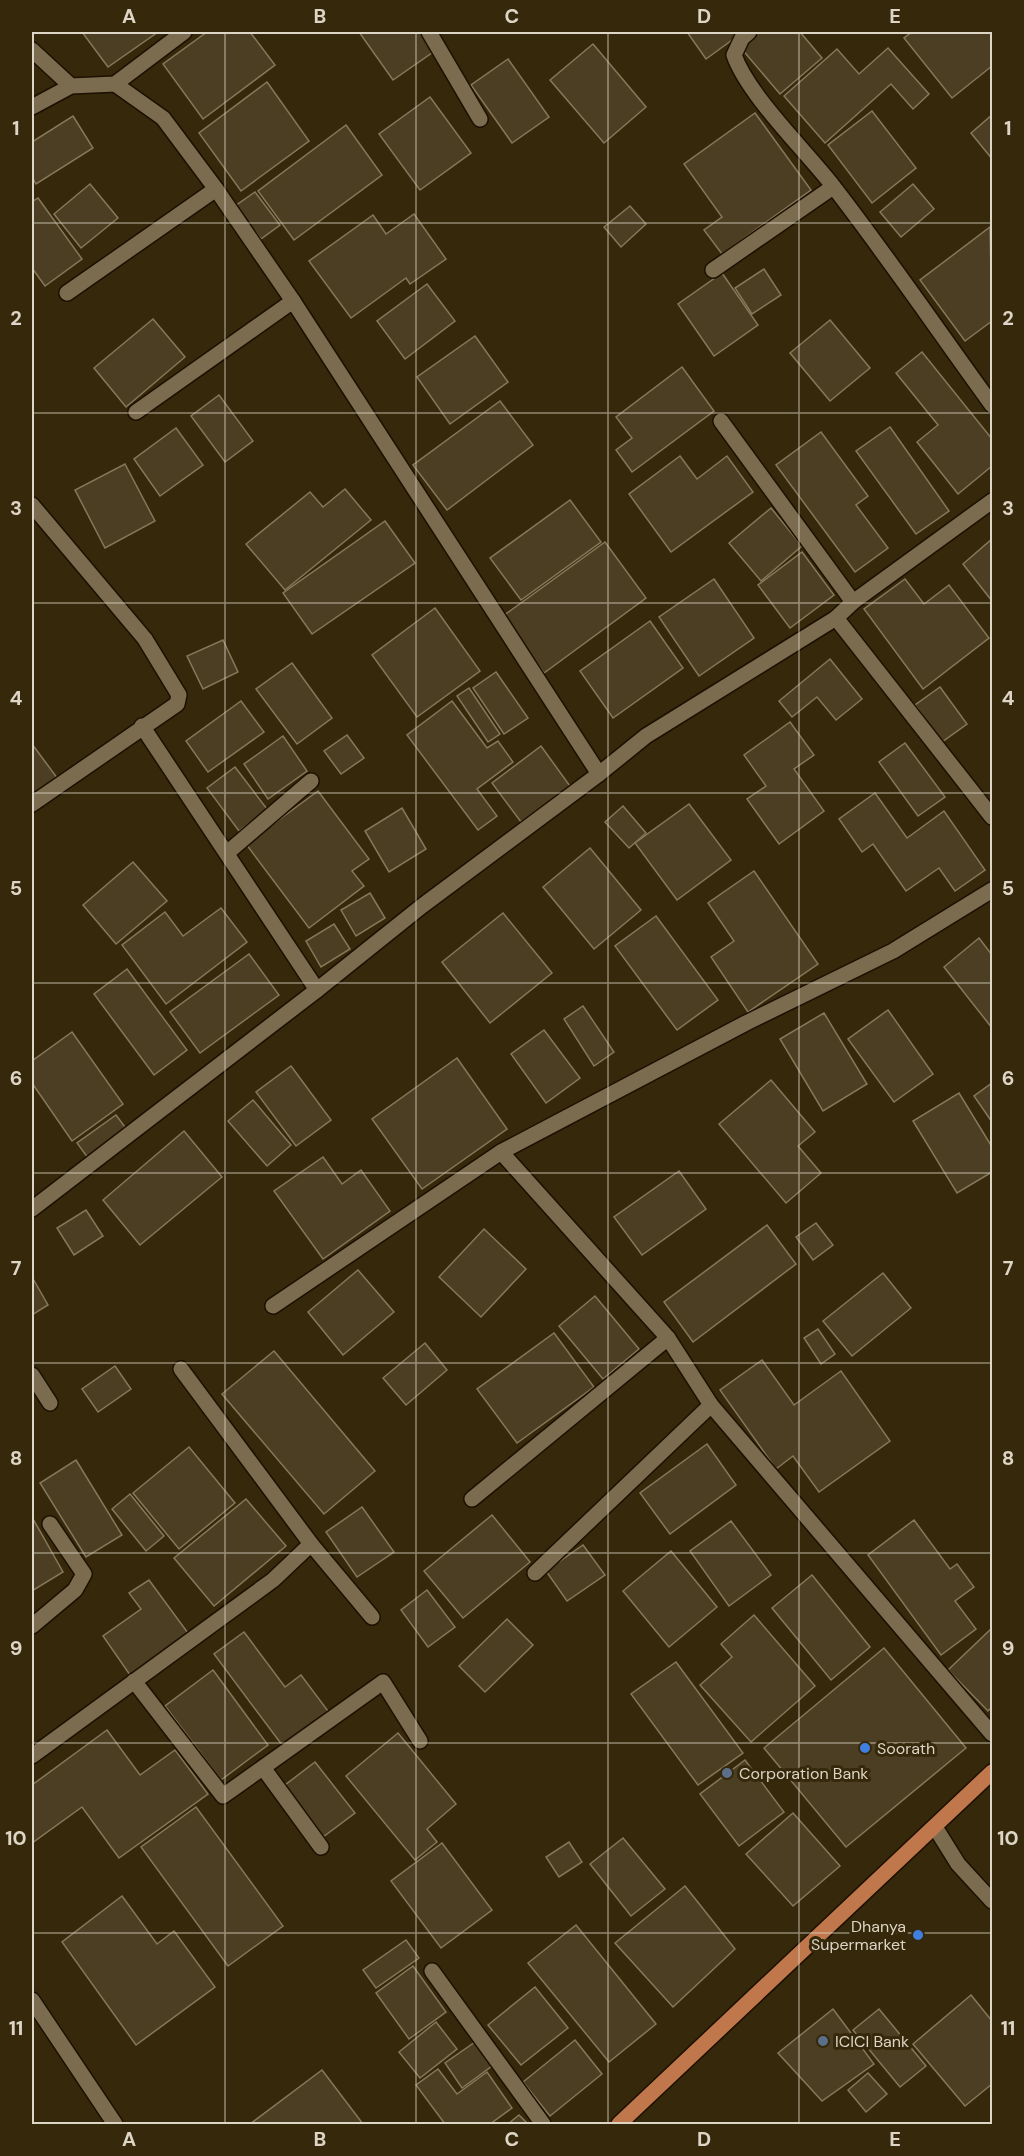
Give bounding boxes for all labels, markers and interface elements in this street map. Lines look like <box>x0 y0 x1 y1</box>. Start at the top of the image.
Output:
text: A <box>122 3 136 29</box>
text: B <box>314 3 326 29</box>
text: C <box>505 3 519 29</box>
text: D <box>697 3 711 29</box>
text: E <box>889 3 901 29</box>
text: 1 <box>12 115 20 141</box>
text: 1 <box>1004 115 1012 141</box>
text: 2 <box>10 305 22 331</box>
text: 2 <box>1002 305 1014 331</box>
text: 3 <box>10 495 22 521</box>
text: 3 <box>1002 495 1014 521</box>
text: 4 <box>10 685 23 711</box>
text: 4 <box>1002 685 1015 711</box>
text: 5 <box>10 875 22 901</box>
text: 5 <box>1002 875 1014 901</box>
text: 6 <box>10 1065 22 1091</box>
text: 6 <box>1002 1065 1014 1091</box>
text: 7 <box>11 1255 22 1281</box>
text: 7 <box>1003 1255 1014 1281</box>
text: 8 <box>10 1445 22 1471</box>
text: 8 <box>1002 1445 1014 1471</box>
text: 9 <box>10 1635 22 1661</box>
text: 9 <box>1002 1635 1014 1661</box>
place label: Soorath <box>877 1738 935 1759</box>
marker: Soorath <box>858 1741 872 1755</box>
place label: Corporation Bank <box>739 1763 868 1784</box>
marker: Corporation Bank <box>720 1766 734 1780</box>
text: 10 <box>5 1825 27 1851</box>
text: 10 <box>997 1825 1019 1851</box>
place label: Dhanya Supermarket <box>811 1916 906 1955</box>
marker: Dhanya Supermarket <box>911 1928 925 1942</box>
text: 11 <box>9 2015 23 2041</box>
text: 11 <box>1001 2015 1015 2041</box>
place label: ICICI Bank <box>835 2031 909 2052</box>
marker: ICICI Bank <box>816 2034 830 2048</box>
text: A <box>122 2126 136 2152</box>
text: B <box>314 2126 326 2152</box>
text: C <box>505 2126 519 2152</box>
text: D <box>697 2126 711 2152</box>
text: E <box>889 2126 901 2152</box>

